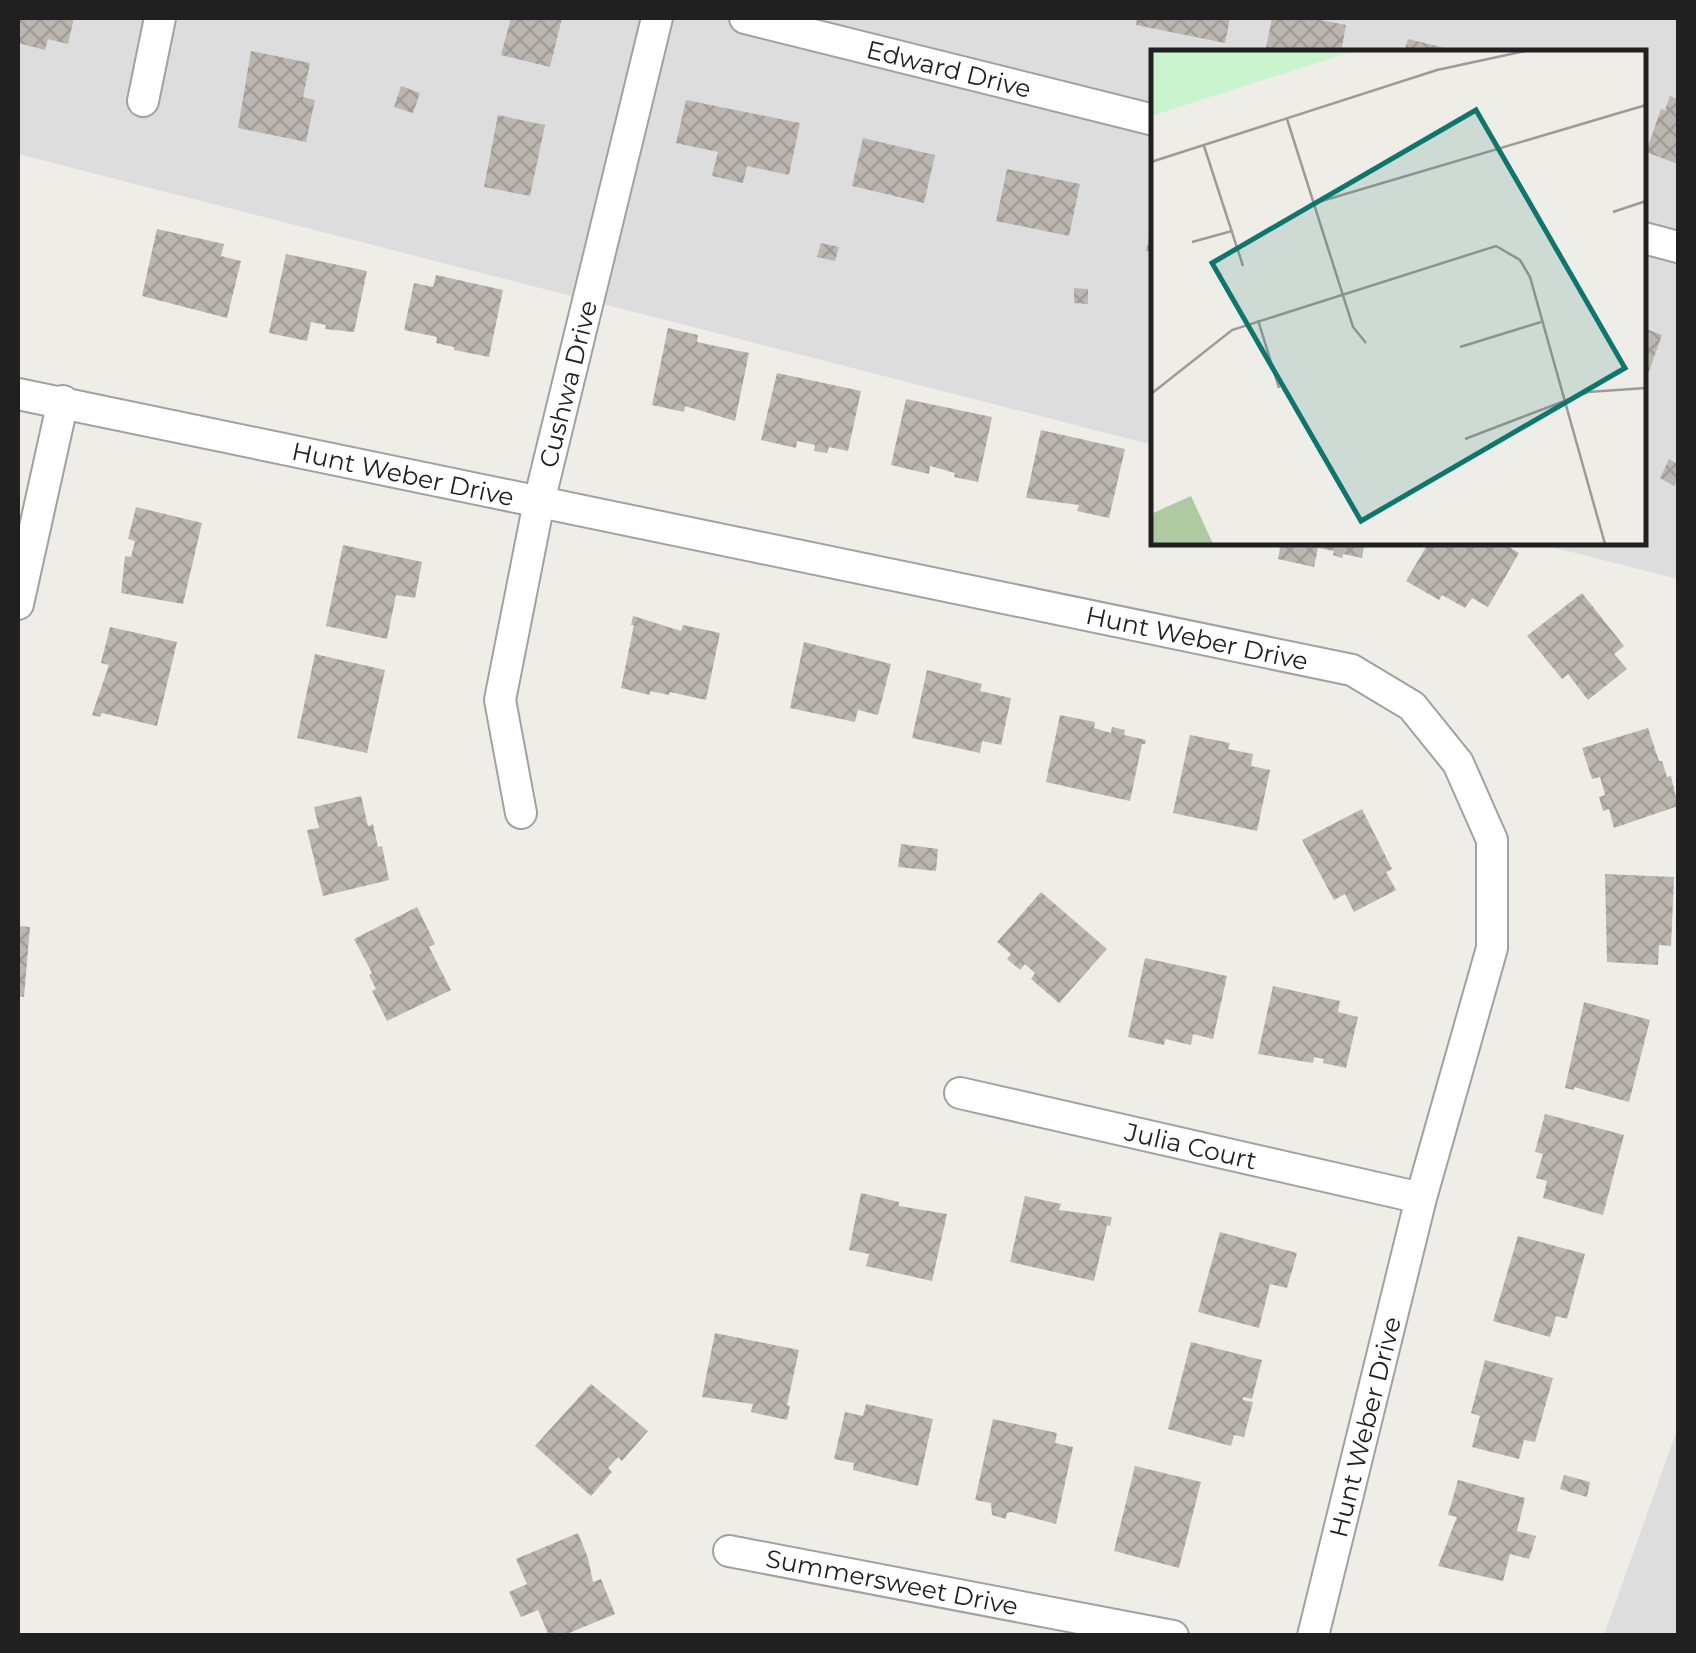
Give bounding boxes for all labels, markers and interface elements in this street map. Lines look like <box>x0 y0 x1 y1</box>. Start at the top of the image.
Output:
street label: Edward Drive <box>864 34 1034 104</box>
inset map <box>1151 50 1646 545</box>
street label: Cushwa Drive <box>533 297 603 471</box>
street label: Hunt Weber Drive <box>289 436 517 512</box>
street label: Hunt Weber Drive <box>1083 600 1311 676</box>
street label: Julia Court <box>1121 1116 1260 1176</box>
street label: Hunt Weber Drive <box>1323 1314 1407 1540</box>
street label: Summersweet Drive <box>763 1543 1021 1621</box>

